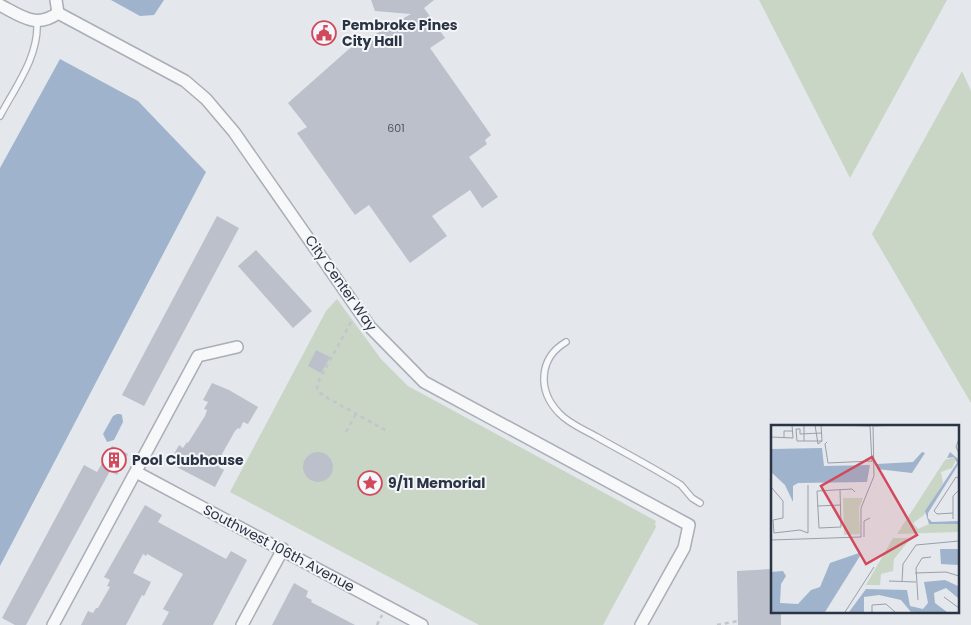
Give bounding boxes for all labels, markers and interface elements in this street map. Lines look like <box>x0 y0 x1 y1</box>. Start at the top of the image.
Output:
place label: Pembroke Pines City Hall <box>342 15 458 51</box>
public building icon: Pembroke Pines City Hall <box>311 20 337 46</box>
house number: 601 <box>387 120 405 136</box>
street label: City Center Way <box>300 231 382 335</box>
inset map <box>771 425 958 612</box>
building icon: Pool Clubhouse <box>101 447 127 473</box>
place label: Pool Clubhouse <box>132 450 244 470</box>
place icon: 9/11 Memorial <box>357 470 383 496</box>
place label: 9/11 Memorial <box>388 473 485 493</box>
street label: Southwest 106th Avenue <box>200 499 359 597</box>

